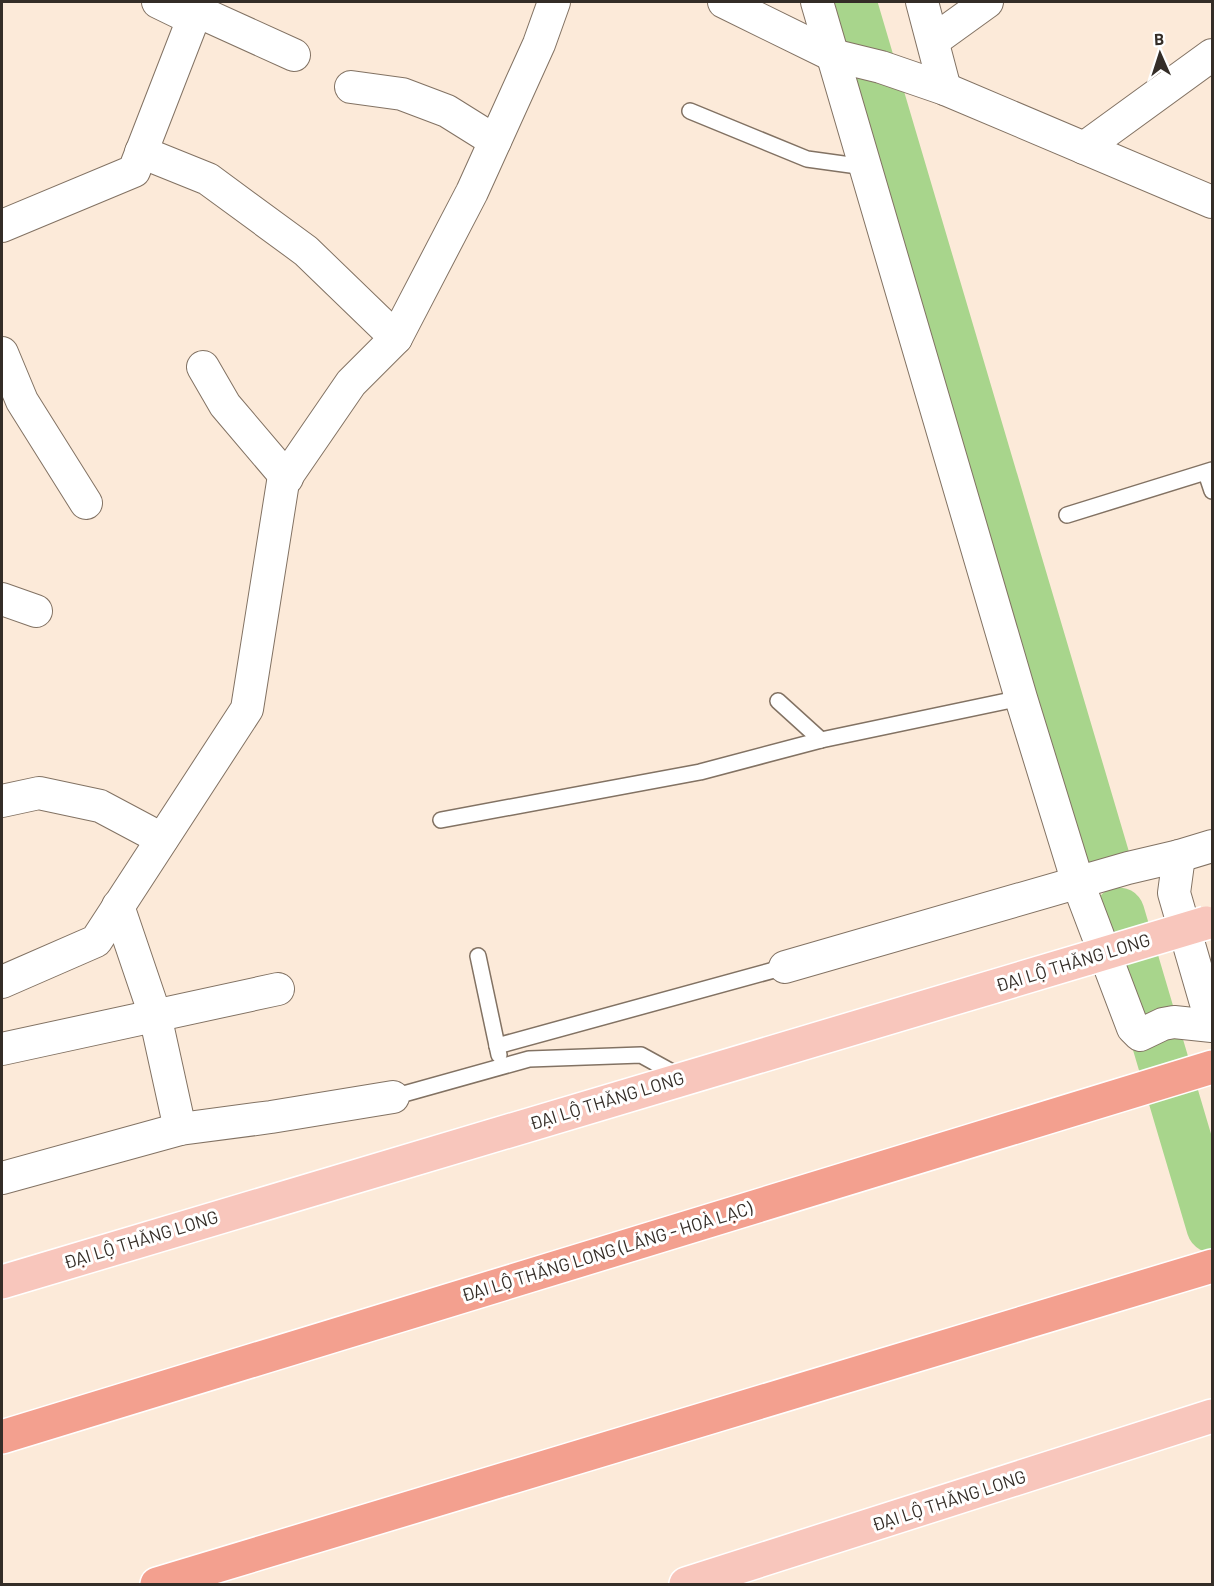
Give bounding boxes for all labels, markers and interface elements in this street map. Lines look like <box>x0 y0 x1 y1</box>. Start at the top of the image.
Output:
north arrow <box>1130 24 1190 84</box>
text: B <box>1154 29 1165 48</box>
street label: ĐẠI LỘ THĂNG LONG <box>993 928 1153 996</box>
street label: ĐẠI LỘ THĂNG LONG <box>527 1066 687 1134</box>
street label: ĐẠI LỘ THĂNG LONG (LÁNG - HOÀ LẠC) <box>459 1196 755 1306</box>
street label: ĐẠI LỘ THĂNG LONG <box>61 1205 221 1273</box>
street label: ĐẠI LỘ THĂNG LONG <box>869 1465 1028 1535</box>

